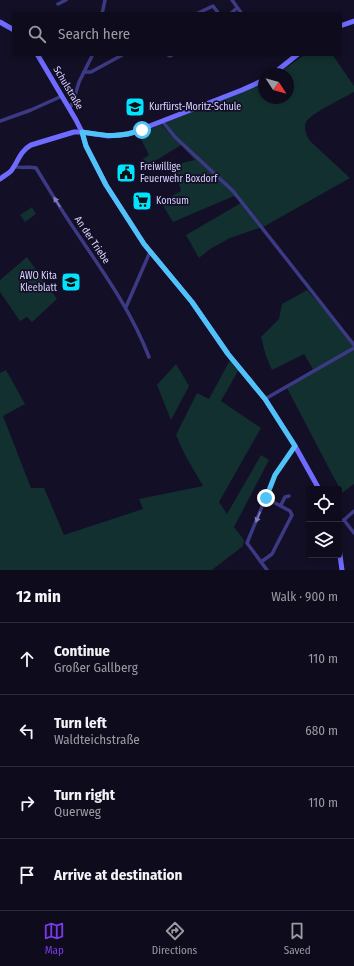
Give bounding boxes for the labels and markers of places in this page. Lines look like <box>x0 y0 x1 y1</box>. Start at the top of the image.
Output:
school or university icon: Kurfürst-Moritz-Schule <box>124 96 146 118</box>
place label: Kurfürst-Moritz-Schule <box>149 101 241 113</box>
place label: Freiwillige Feuerwehr Boxdorf <box>140 161 218 185</box>
public building icon: Freiwillige Feuerwehr Boxdorf <box>115 162 137 184</box>
supermarket icon: Konsum <box>131 190 153 212</box>
place label: Konsum <box>156 195 189 207</box>
place label: AWO Kita Kleeblatt <box>20 270 58 294</box>
school or university icon: AWO Kita Kleeblatt <box>60 271 82 293</box>

